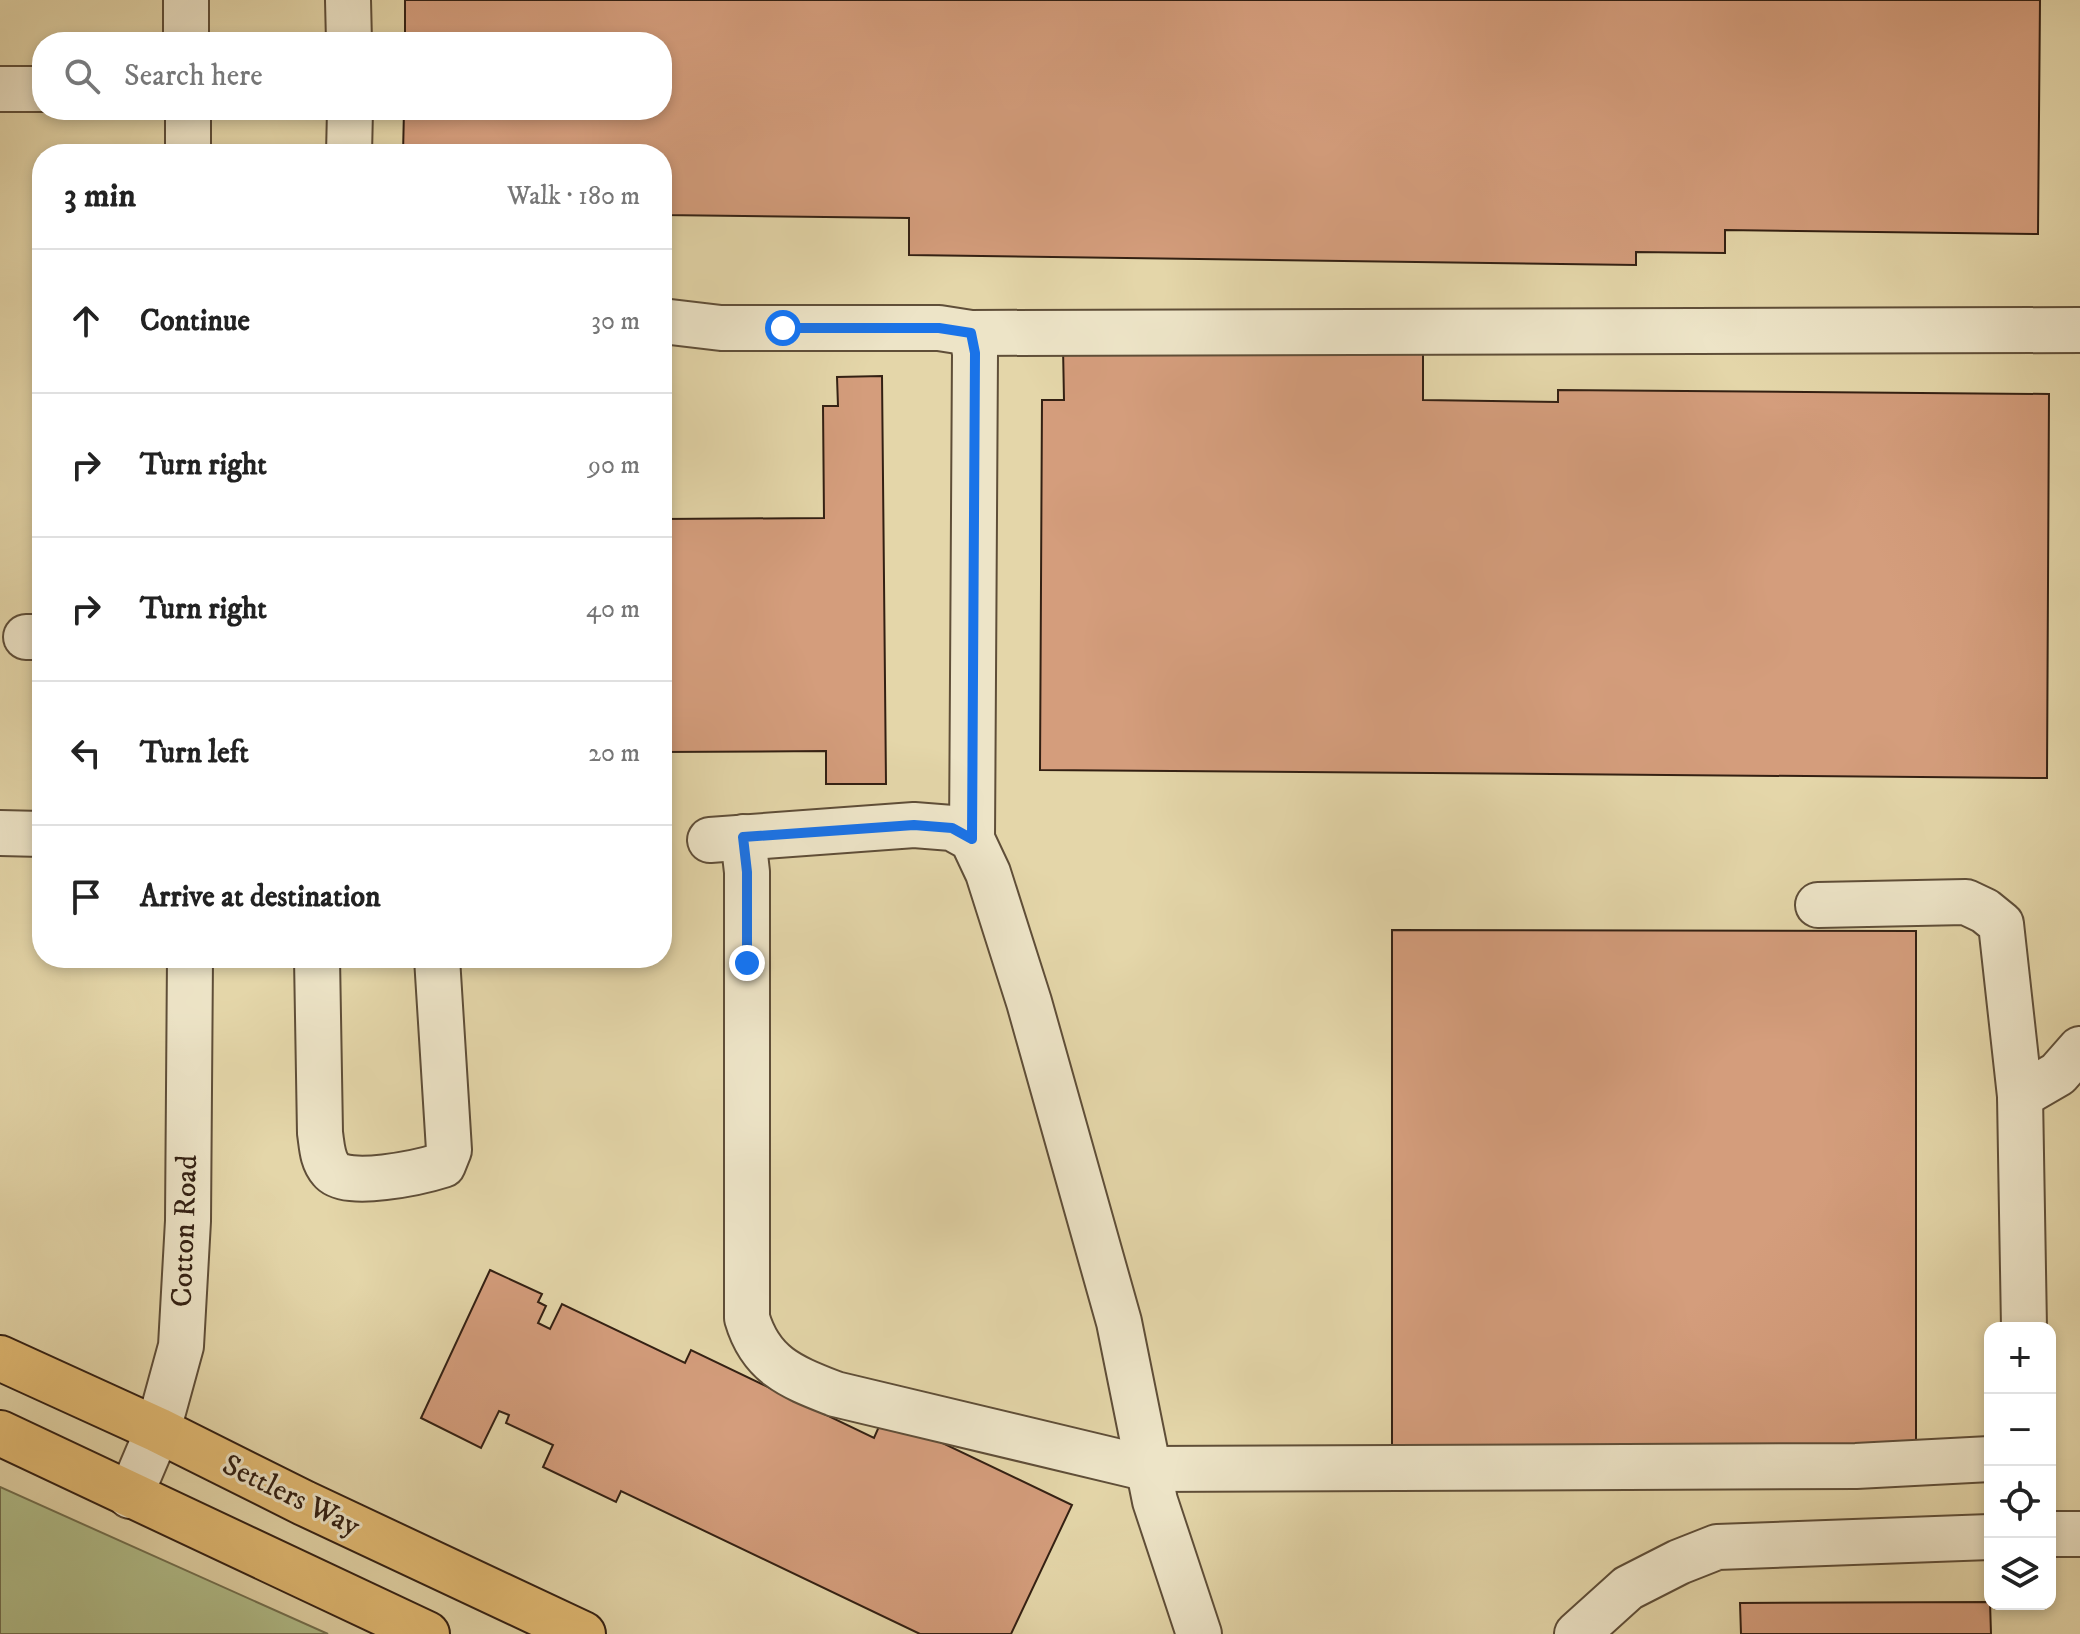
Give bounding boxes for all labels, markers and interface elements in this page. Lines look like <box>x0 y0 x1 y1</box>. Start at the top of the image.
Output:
search box <box>32 32 672 120</box>
icon: search <box>60 54 104 98</box>
text: Search here <box>124 58 263 95</box>
text: 3 min <box>64 175 136 217</box>
text: Walk · 180 m <box>507 180 640 213</box>
icon: ahead <box>64 299 108 343</box>
text: Continue <box>140 303 250 340</box>
text: 30 m <box>591 305 640 338</box>
route start <box>765 310 801 346</box>
icon: right <box>64 443 108 487</box>
text: Turn right <box>140 447 267 484</box>
text: 90 m <box>588 449 640 482</box>
icon: right <box>64 587 108 631</box>
text: Turn right <box>140 591 267 628</box>
text: 40 m <box>586 593 640 626</box>
icon: left <box>64 731 108 775</box>
text: Turn left <box>140 735 249 772</box>
text: 20 m <box>588 737 640 770</box>
icon: arrive <box>64 875 108 919</box>
text: Arrive at destination <box>140 879 381 916</box>
route end <box>729 945 765 981</box>
street label: Cotton Road <box>164 1154 206 1308</box>
map controls <box>1984 1322 2056 1610</box>
button: + <box>1984 1322 2056 1394</box>
button: − <box>1984 1394 2056 1466</box>
street label: Settlers Way <box>216 1447 367 1546</box>
button: locate <box>1984 1466 2056 1538</box>
button: layers <box>1984 1538 2056 1610</box>

